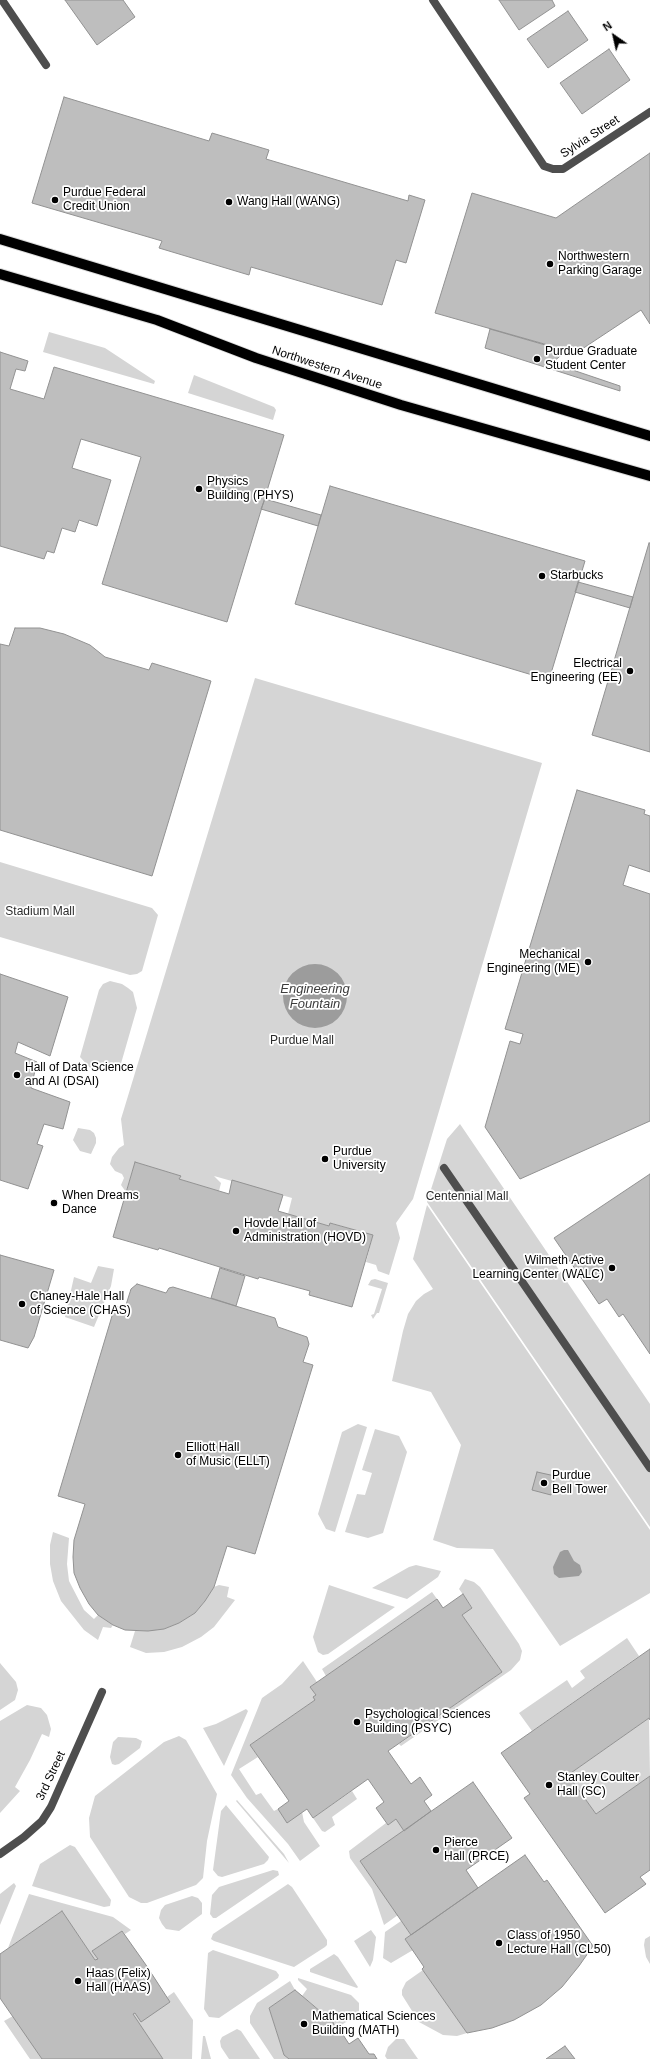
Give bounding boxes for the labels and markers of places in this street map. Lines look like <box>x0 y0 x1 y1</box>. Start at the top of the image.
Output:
place label: Purdue Federal Credit Union <box>63 186 146 214</box>
marker: Purdue Federal Credit Union <box>50 195 60 205</box>
place label: Wang Hall (WANG) <box>237 195 340 209</box>
marker: Wang Hall (WANG) <box>224 197 234 207</box>
place label: Northwestern Parking Garage <box>558 250 642 278</box>
marker: Northwestern Parking Garage <box>545 259 555 269</box>
place label: Purdue Graduate Student Center <box>545 345 637 373</box>
marker: Purdue Graduate Student Center <box>532 354 542 364</box>
place label: Physics Building (PHYS) <box>207 475 294 503</box>
marker: Physics Building (PHYS) <box>194 484 204 494</box>
place label: Starbucks <box>550 569 603 583</box>
marker: Starbucks <box>537 571 547 581</box>
place label: Electrical Engineering (EE) <box>531 657 622 685</box>
marker: Electrical Engineering (EE) <box>625 666 635 676</box>
place label: Mechanical Engineering (ME) <box>487 948 580 976</box>
marker: Mechanical Engineering (ME) <box>583 957 593 967</box>
place label: Hall of Data Science and AI (DSAI) <box>25 1061 134 1089</box>
marker: Hall of Data Science and AI (DSAI) <box>12 1070 22 1080</box>
place label: Purdue University <box>333 1145 386 1173</box>
marker: Purdue University <box>320 1154 330 1164</box>
place label: When Dreams Dance <box>62 1189 139 1217</box>
marker: When Dreams Dance <box>49 1198 59 1208</box>
place label: Hovde Hall of Administration (HOVD) <box>244 1217 366 1245</box>
marker: Hovde Hall of Administration (HOVD) <box>231 1226 241 1236</box>
place label: Wilmeth Active Learning Center (WALC) <box>472 1254 604 1282</box>
marker: Wilmeth Active Learning Center (WALC) <box>607 1263 617 1273</box>
place label: Chaney-Hale Hall of Science (CHAS) <box>30 1290 131 1318</box>
marker: Chaney-Hale Hall of Science (CHAS) <box>17 1299 27 1309</box>
place label: Elliott Hall of Music (ELLT) <box>186 1441 270 1469</box>
marker: Elliott Hall of Music (ELLT) <box>173 1450 183 1460</box>
place label: Purdue Bell Tower <box>552 1469 607 1497</box>
marker: Purdue Bell Tower <box>539 1478 549 1488</box>
place label: Psychological Sciences Building (PSYC) <box>365 1708 490 1736</box>
marker: Psychological Sciences Building (PSYC) <box>352 1717 362 1727</box>
place label: Stanley Coulter Hall (SC) <box>557 1771 639 1799</box>
marker: Stanley Coulter Hall (SC) <box>544 1780 554 1790</box>
place label: Pierce Hall (PRCE) <box>444 1836 509 1864</box>
marker: Pierce Hall (PRCE) <box>431 1845 441 1855</box>
place label: Class of 1950 Lecture Hall (CL50) <box>507 1929 611 1957</box>
marker: Class of 1950 Lecture Hall (CL50) <box>494 1938 504 1948</box>
place label: Haas (Felix) Hall (HAAS) <box>86 1967 151 1995</box>
marker: Haas (Felix) Hall (HAAS) <box>73 1976 83 1986</box>
place label: Mathematical Sciences Building (MATH) <box>312 2010 435 2038</box>
marker: Mathematical Sciences Building (MATH) <box>299 2019 309 2029</box>

